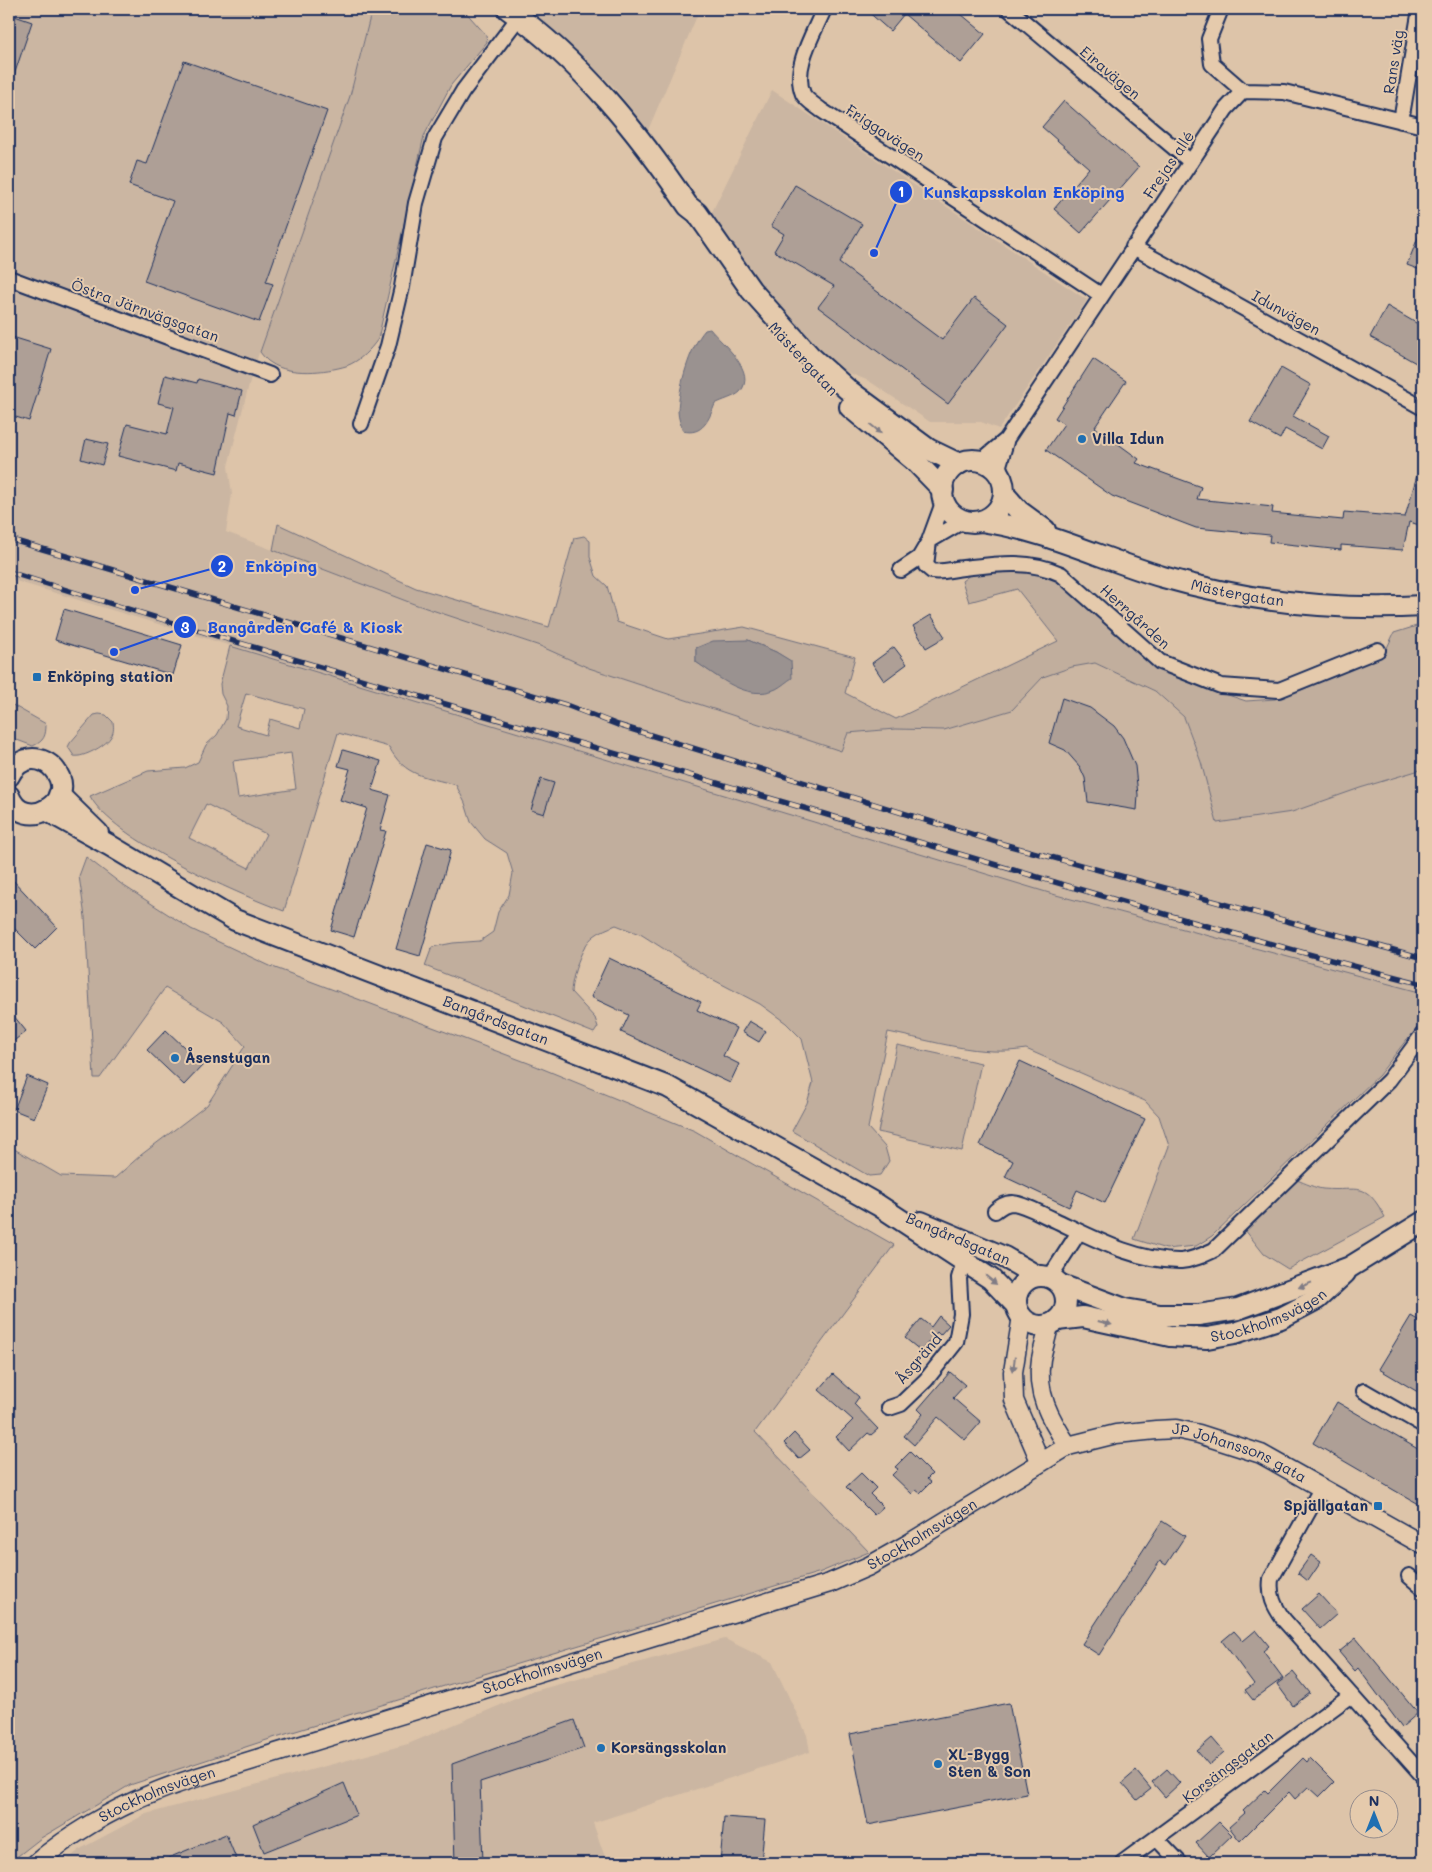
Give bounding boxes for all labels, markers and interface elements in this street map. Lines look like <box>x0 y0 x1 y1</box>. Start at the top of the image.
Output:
street label: Rans väg <box>1378 28 1408 95</box>
street label: Eiravägen <box>1076 41 1145 103</box>
street label: Friggavägen <box>842 99 929 165</box>
street label: Frejas allé <box>1138 127 1198 202</box>
callout: Kunskapsskolan Enköping <box>888 176 1134 207</box>
text: 1 <box>898 181 904 201</box>
text: Kunskapsskolan Enköping <box>924 181 1125 202</box>
street label: Östra Järnvägsgatan <box>69 274 222 346</box>
street label: Idunvägen <box>1249 285 1324 339</box>
street label: Mästergatan <box>764 317 843 400</box>
one-way arrow <box>869 423 882 434</box>
place label: Villa Idun <box>1092 428 1164 448</box>
marker: Villa Idun <box>1076 433 1088 445</box>
callout: Enköping <box>210 551 327 582</box>
text: Enköping <box>245 555 317 576</box>
text: 2 <box>218 556 226 576</box>
street label: Mästergatan <box>1189 574 1285 610</box>
street label: Herrgården <box>1096 579 1175 653</box>
callout: Bangården Café & Kiosk <box>172 612 413 643</box>
text: Bangården Café & Kiosk <box>207 616 403 637</box>
text: 3 <box>180 617 190 637</box>
place label: Enköping station <box>47 666 173 686</box>
marker: Enköping station <box>31 671 43 683</box>
street label: Bangårdsgatan <box>440 990 552 1049</box>
place label: Åsenstugan <box>185 1046 270 1067</box>
marker: Åsenstugan <box>169 1052 181 1064</box>
street label: Bangårdsgatan <box>903 1207 1014 1269</box>
one-way arrow <box>984 1275 997 1286</box>
one-way arrow <box>1297 1281 1312 1289</box>
street label: Stockholmsvägen <box>1209 1284 1331 1346</box>
one-way arrow <box>1098 1319 1113 1327</box>
street label: Åsgränd <box>891 1329 946 1388</box>
one-way arrow <box>1010 1357 1018 1373</box>
street label: JP Johanssons gata <box>1171 1418 1311 1487</box>
street label: Stockholmsvägen <box>863 1493 980 1574</box>
place label: Spjällgatan <box>1284 1495 1368 1515</box>
marker: Spjällgatan <box>1372 1500 1384 1512</box>
street label: Stockholmsvägen <box>480 1642 604 1698</box>
street label: Korsängsgatan <box>1178 1725 1277 1807</box>
place label: Korsängsskolan <box>611 1737 726 1757</box>
marker: Korsängsskolan <box>595 1742 607 1754</box>
place label: XL-Bygg Sten & Son <box>948 1744 1031 1781</box>
marker: XL-Bygg Sten & Son <box>932 1758 944 1770</box>
street label: Stockholmsvägen <box>95 1761 217 1827</box>
north arrow <box>1350 1790 1400 1840</box>
text: N <box>1369 1791 1379 1810</box>

